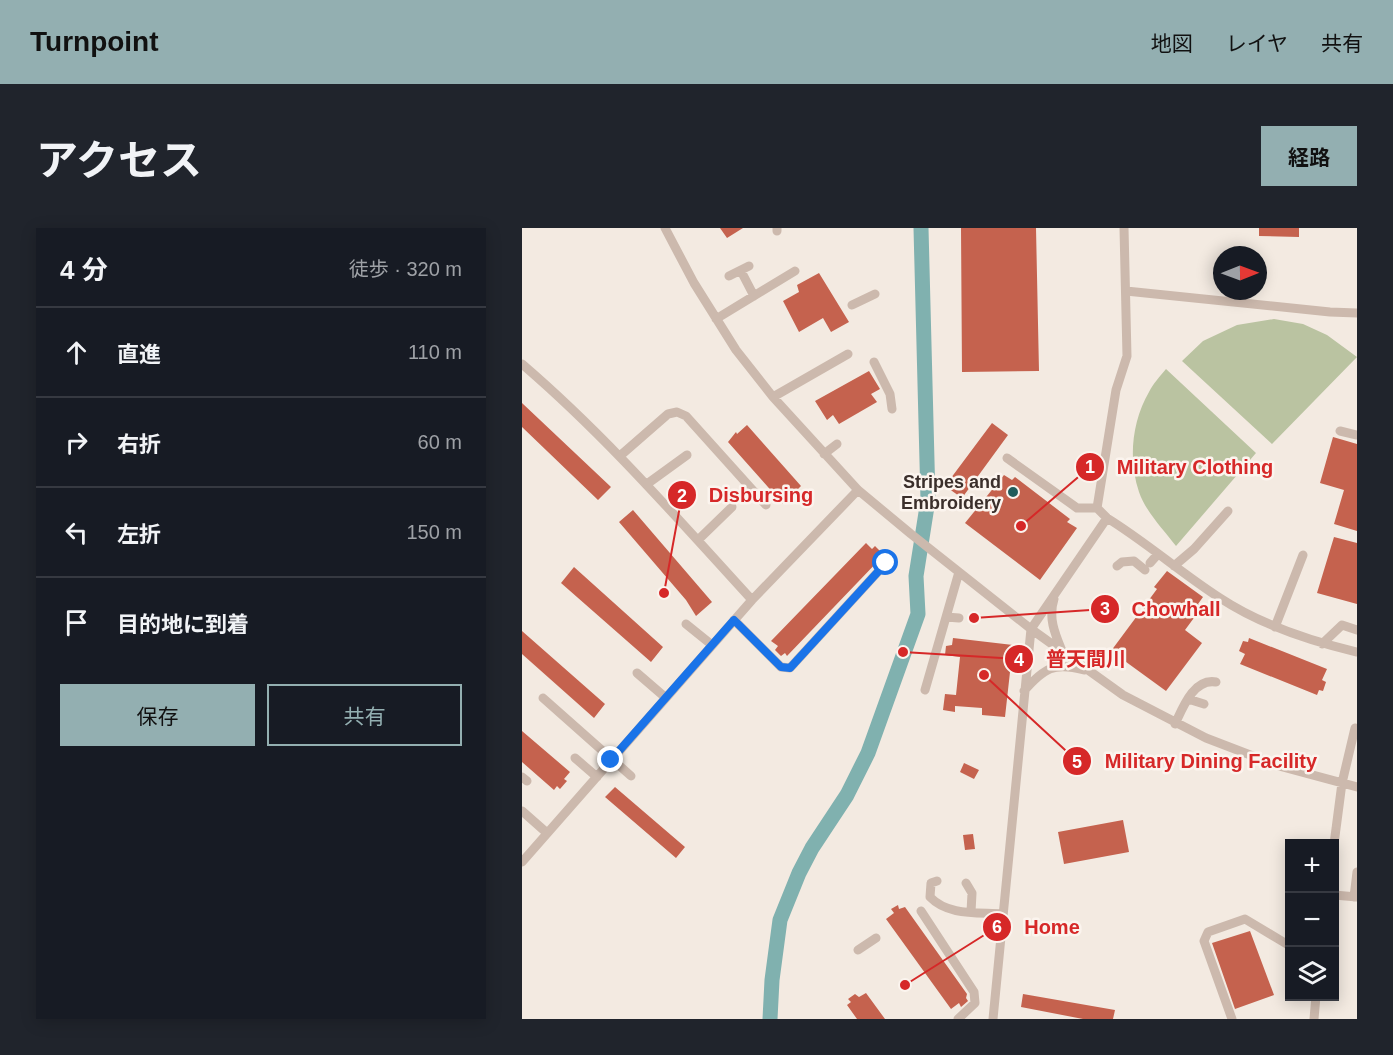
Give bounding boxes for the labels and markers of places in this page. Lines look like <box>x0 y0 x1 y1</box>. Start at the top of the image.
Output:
callout: Military Clothing <box>1075 448 1285 486</box>
place label: Stripes and Embroidery <box>901 472 1001 513</box>
callout: Disbursing <box>667 476 826 514</box>
marker: Stripes and Embroidery <box>1006 485 1020 499</box>
callout: Chowhall <box>1090 590 1233 628</box>
callout: 普天間川 <box>1004 640 1138 678</box>
callout: Military Dining Facility <box>1062 742 1329 780</box>
callout: Home <box>982 908 1091 946</box>

